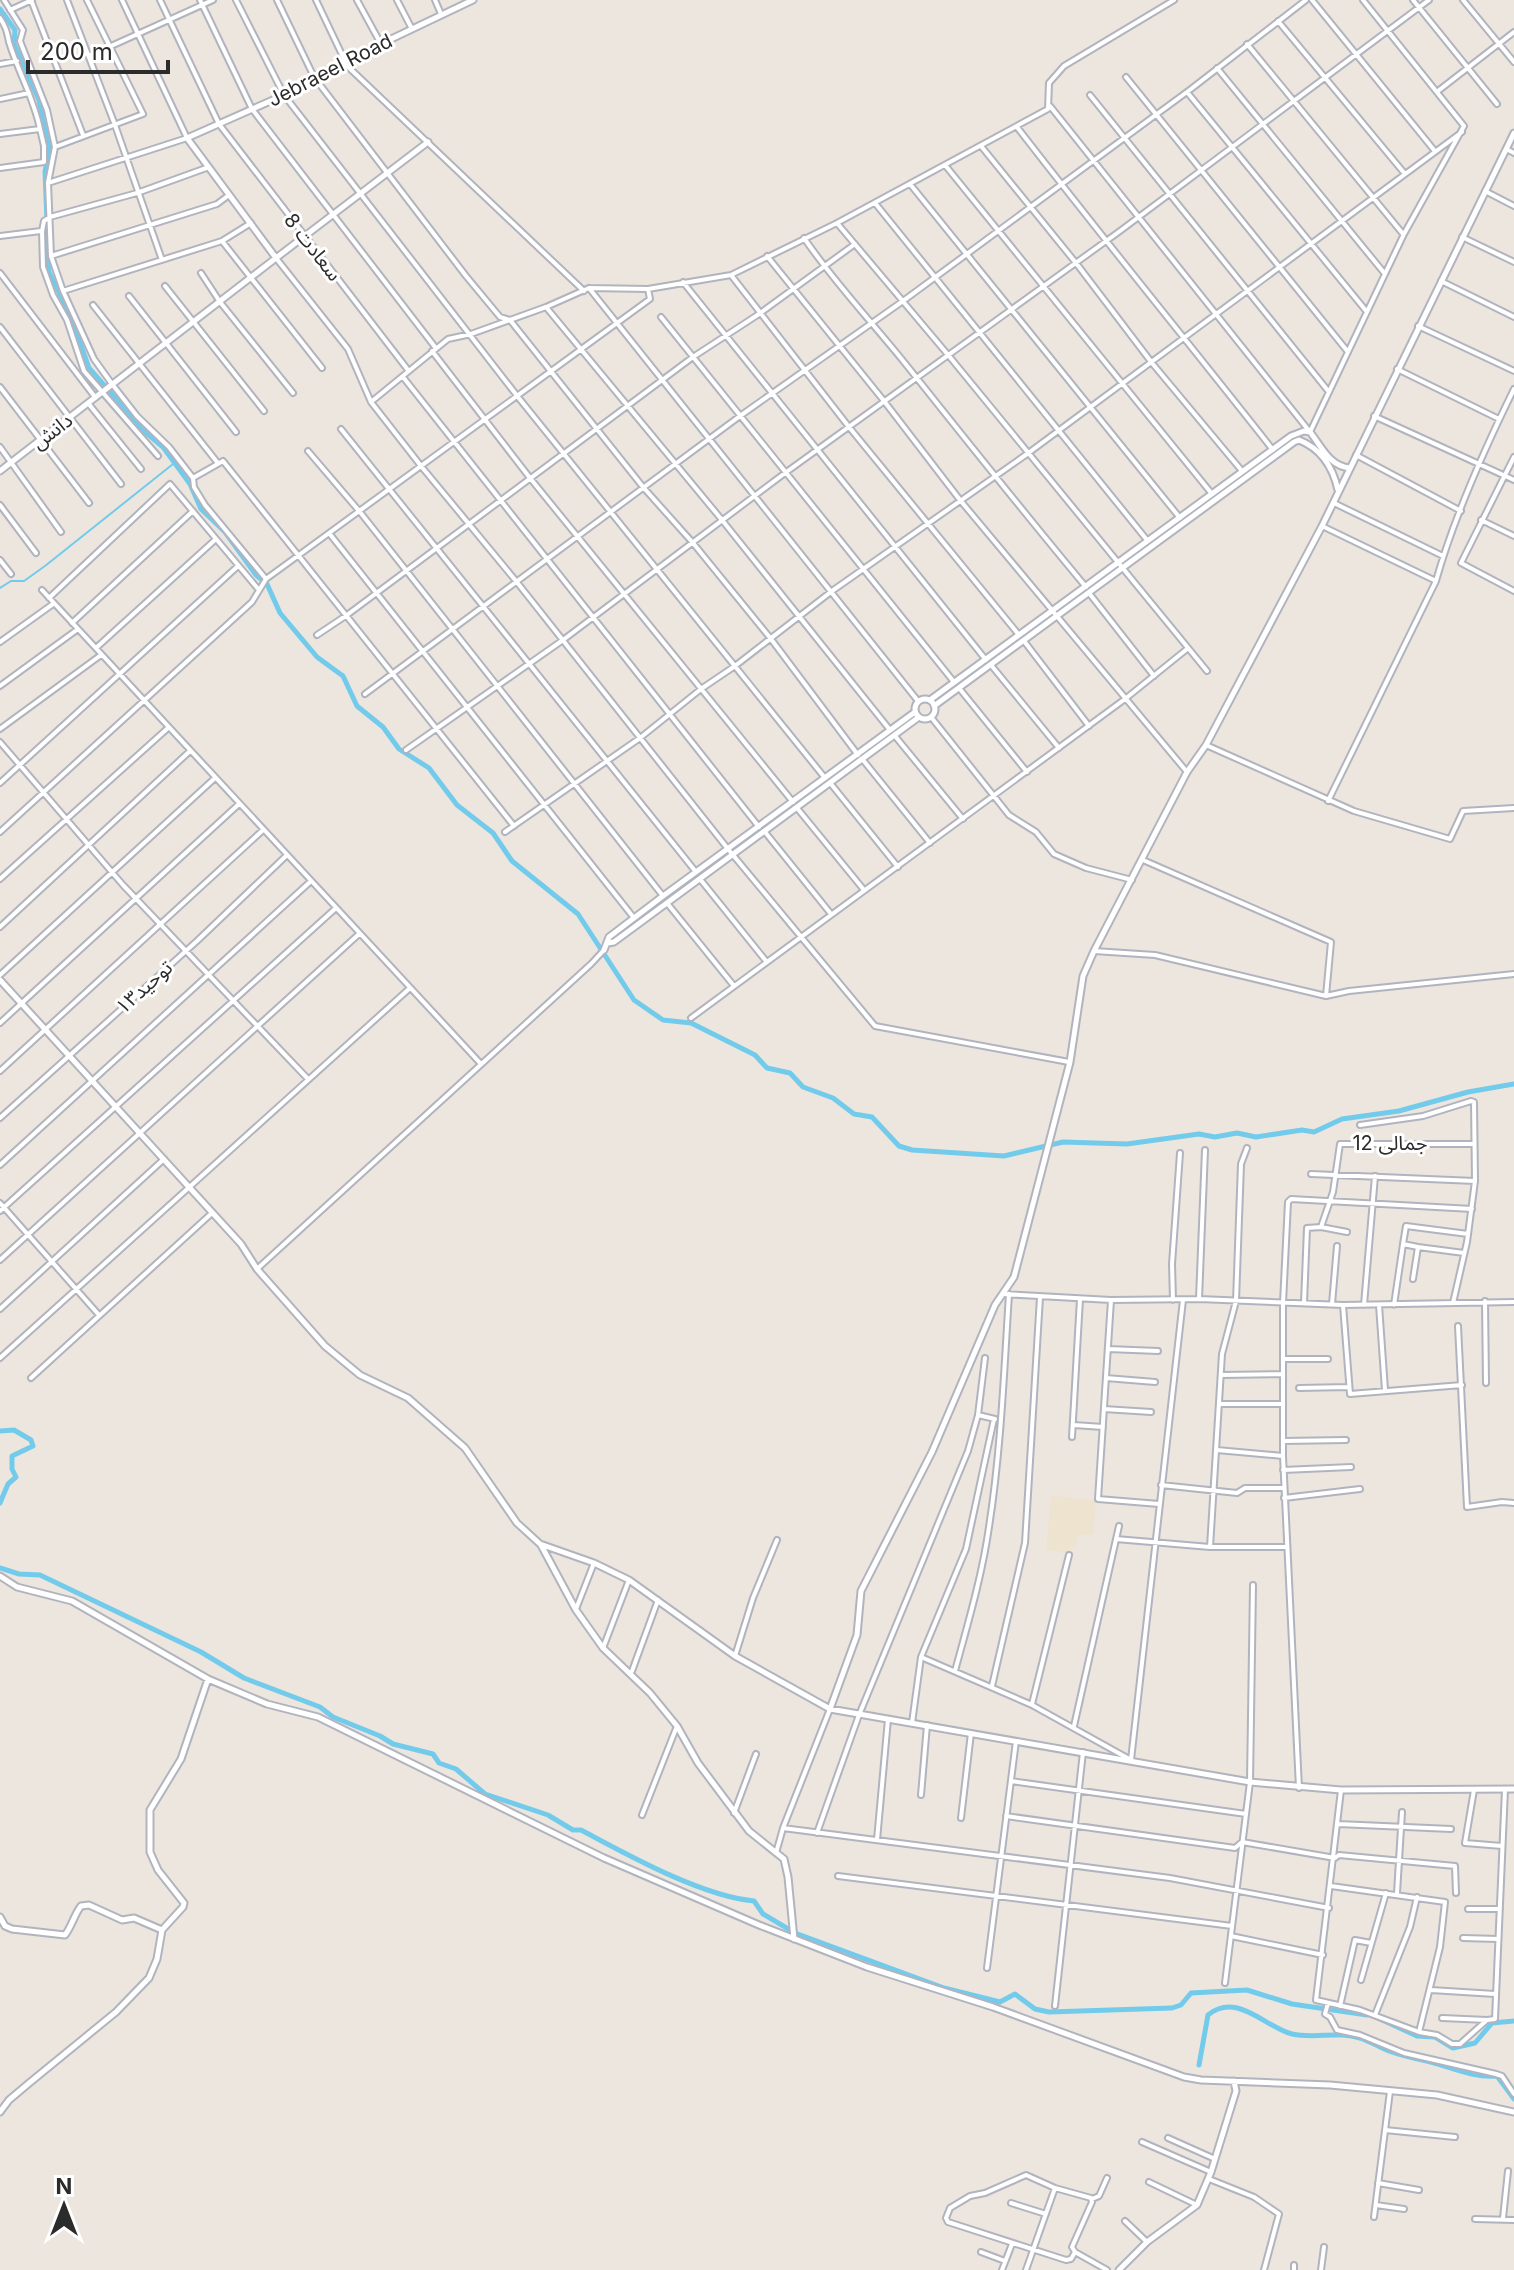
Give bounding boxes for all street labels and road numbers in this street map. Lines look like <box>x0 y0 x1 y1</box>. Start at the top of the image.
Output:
street label: Jebraeel Road <box>264 28 396 112</box>
street label: سعادت 8 <box>279 208 347 286</box>
street label: دانش <box>27 408 77 454</box>
street label: توحید۱۳ <box>111 955 177 1019</box>
street label: جمالی 12 <box>1352 1131 1428 1155</box>

